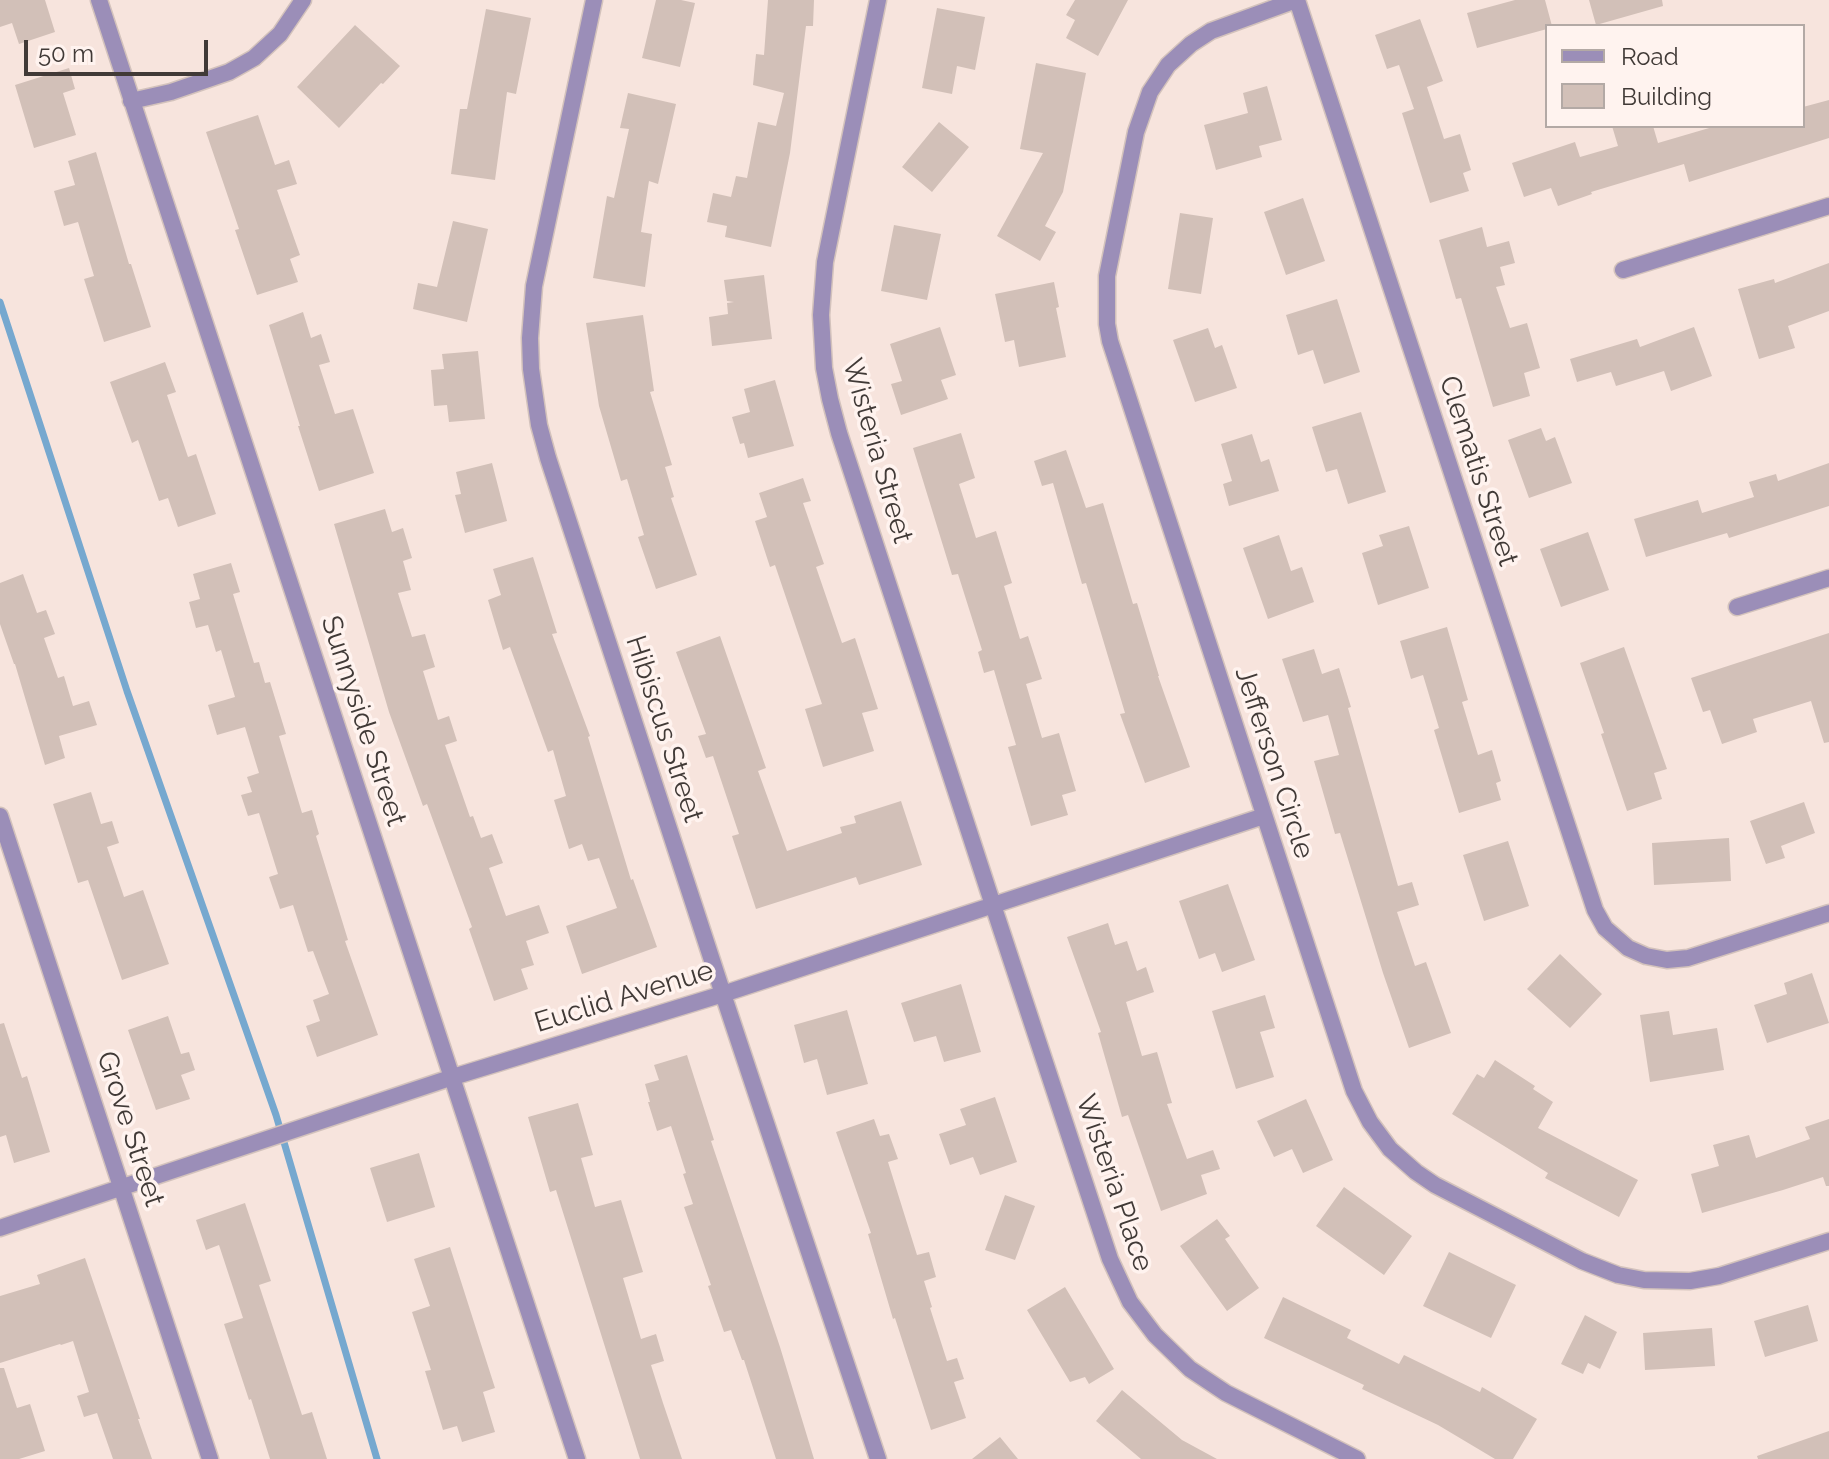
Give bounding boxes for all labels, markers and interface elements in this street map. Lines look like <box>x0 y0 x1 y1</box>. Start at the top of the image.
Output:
scale bar <box>28 24 212 74</box>
legend <box>1545 24 1805 128</box>
text: 50 m <box>38 39 94 68</box>
text: Road <box>1621 42 1679 71</box>
text: Building <box>1621 82 1712 111</box>
street label: Wisteria Street <box>835 355 919 547</box>
street label: Clematis Street <box>1431 372 1525 570</box>
street label: Sunnyside Street <box>313 612 413 830</box>
street label: Hibiscus Street <box>618 632 710 826</box>
street label: Jefferson Circle <box>1227 663 1321 863</box>
street label: Euclid Avenue <box>531 954 717 1040</box>
street label: Grove Street <box>89 1047 171 1211</box>
street label: Wisteria Place <box>1068 1090 1160 1276</box>

